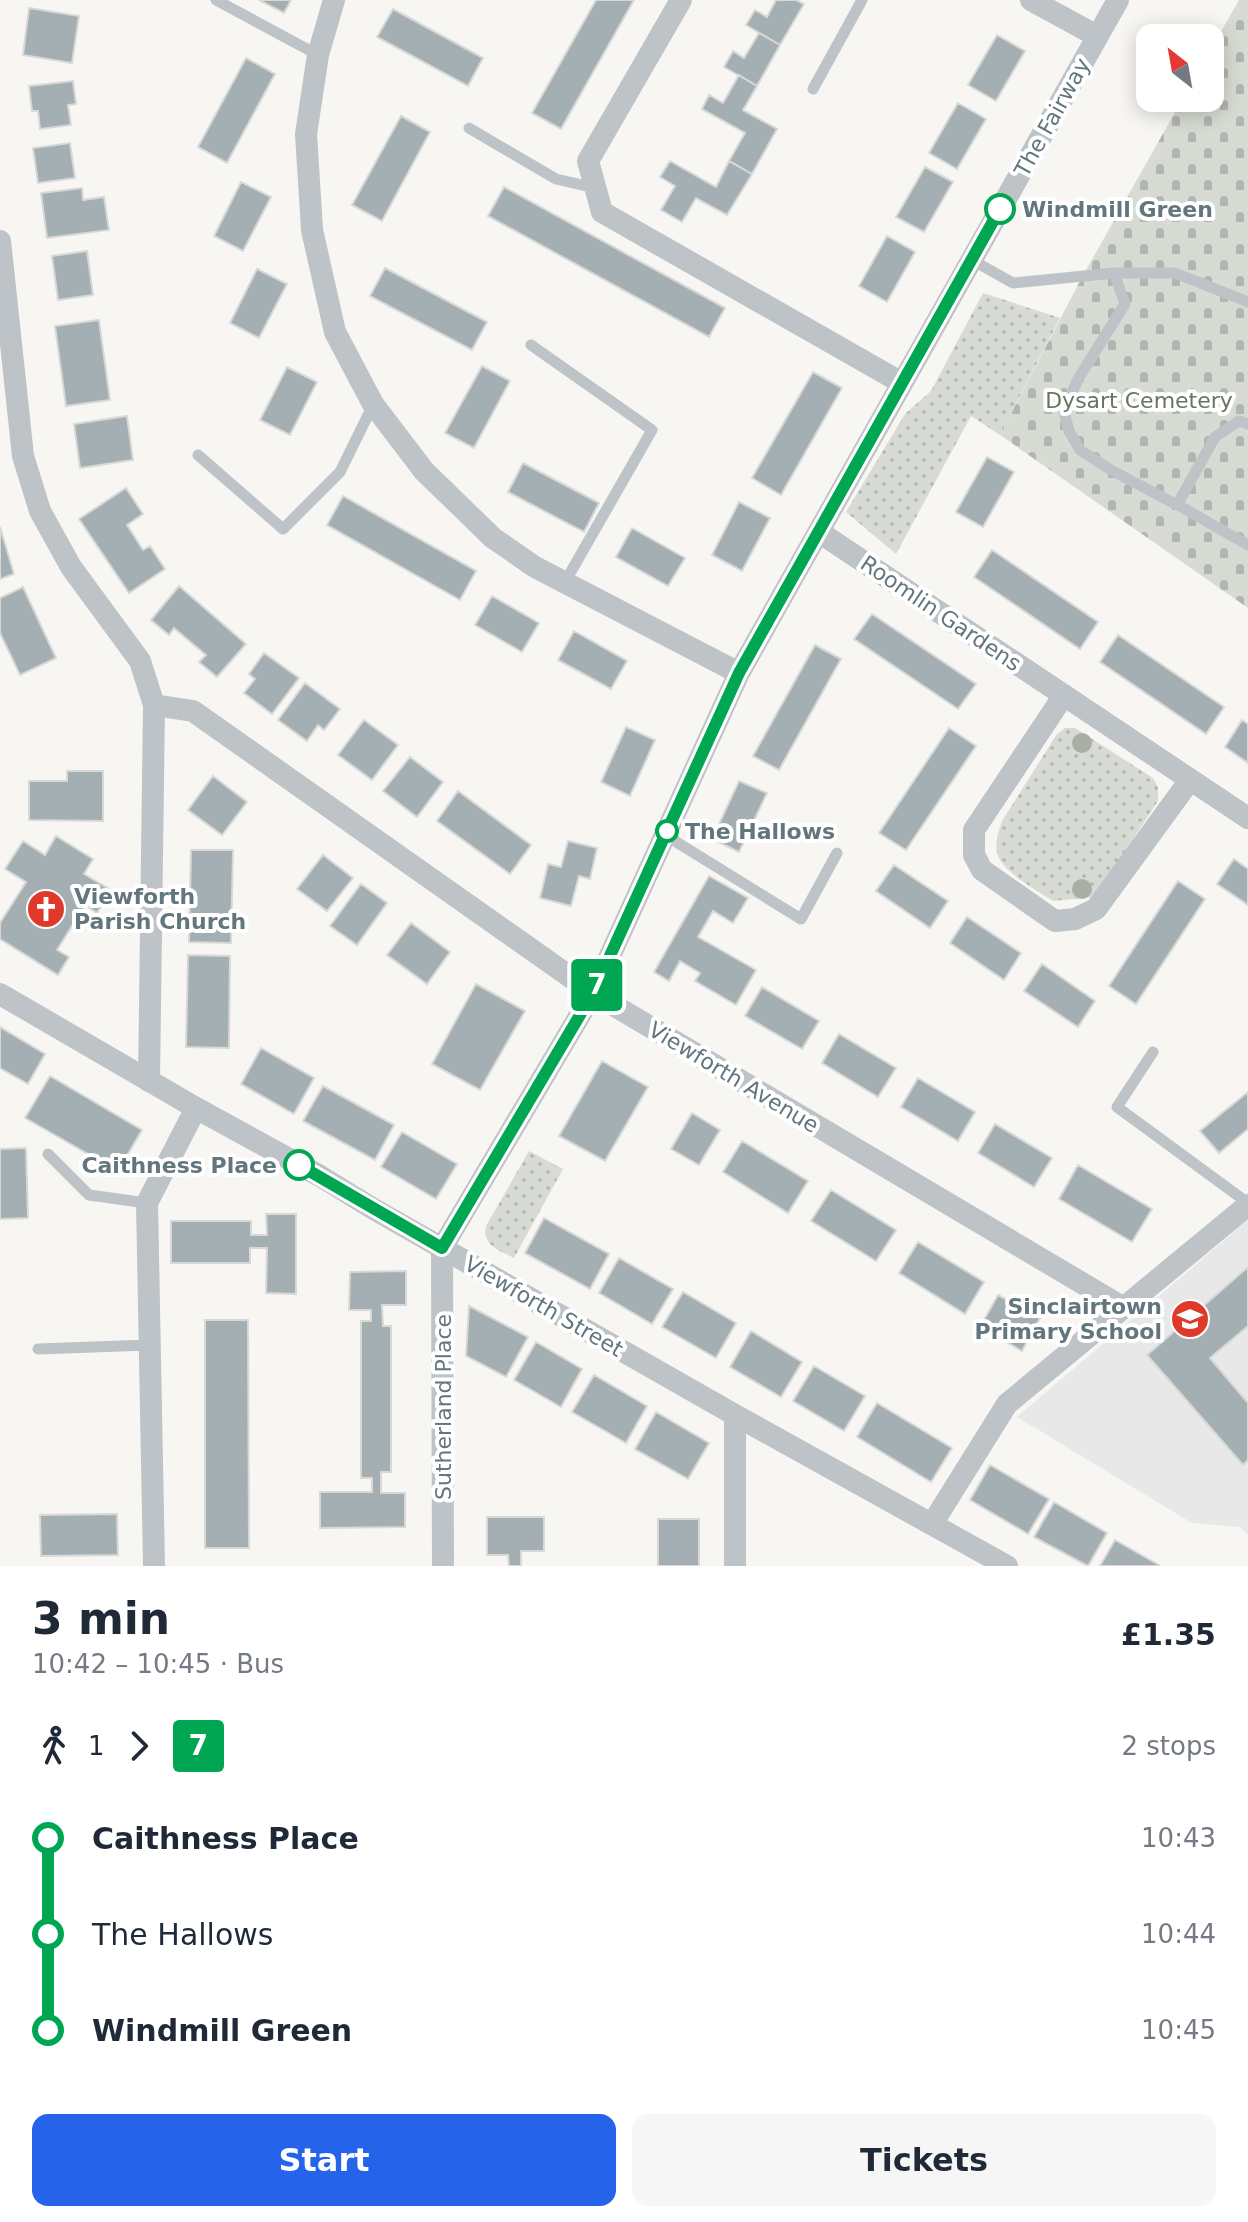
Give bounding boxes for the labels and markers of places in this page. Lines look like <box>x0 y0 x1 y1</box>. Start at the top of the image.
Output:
marker: Windmill Green <box>985 194 1015 224</box>
place label: Windmill Green <box>1022 197 1213 222</box>
place label: The Hallows <box>685 819 835 844</box>
marker: The Hallows <box>656 820 678 842</box>
place label: Viewforth Parish Church <box>74 884 246 934</box>
church icon: Viewforth Parish Church <box>25 888 67 930</box>
marker: Caithness Place <box>284 1150 314 1180</box>
place label: Caithness Place <box>81 1153 277 1178</box>
place label: Sinclairtown Primary School <box>975 1294 1162 1344</box>
school or university icon: Sinclairtown Primary School <box>1169 1298 1211 1340</box>

